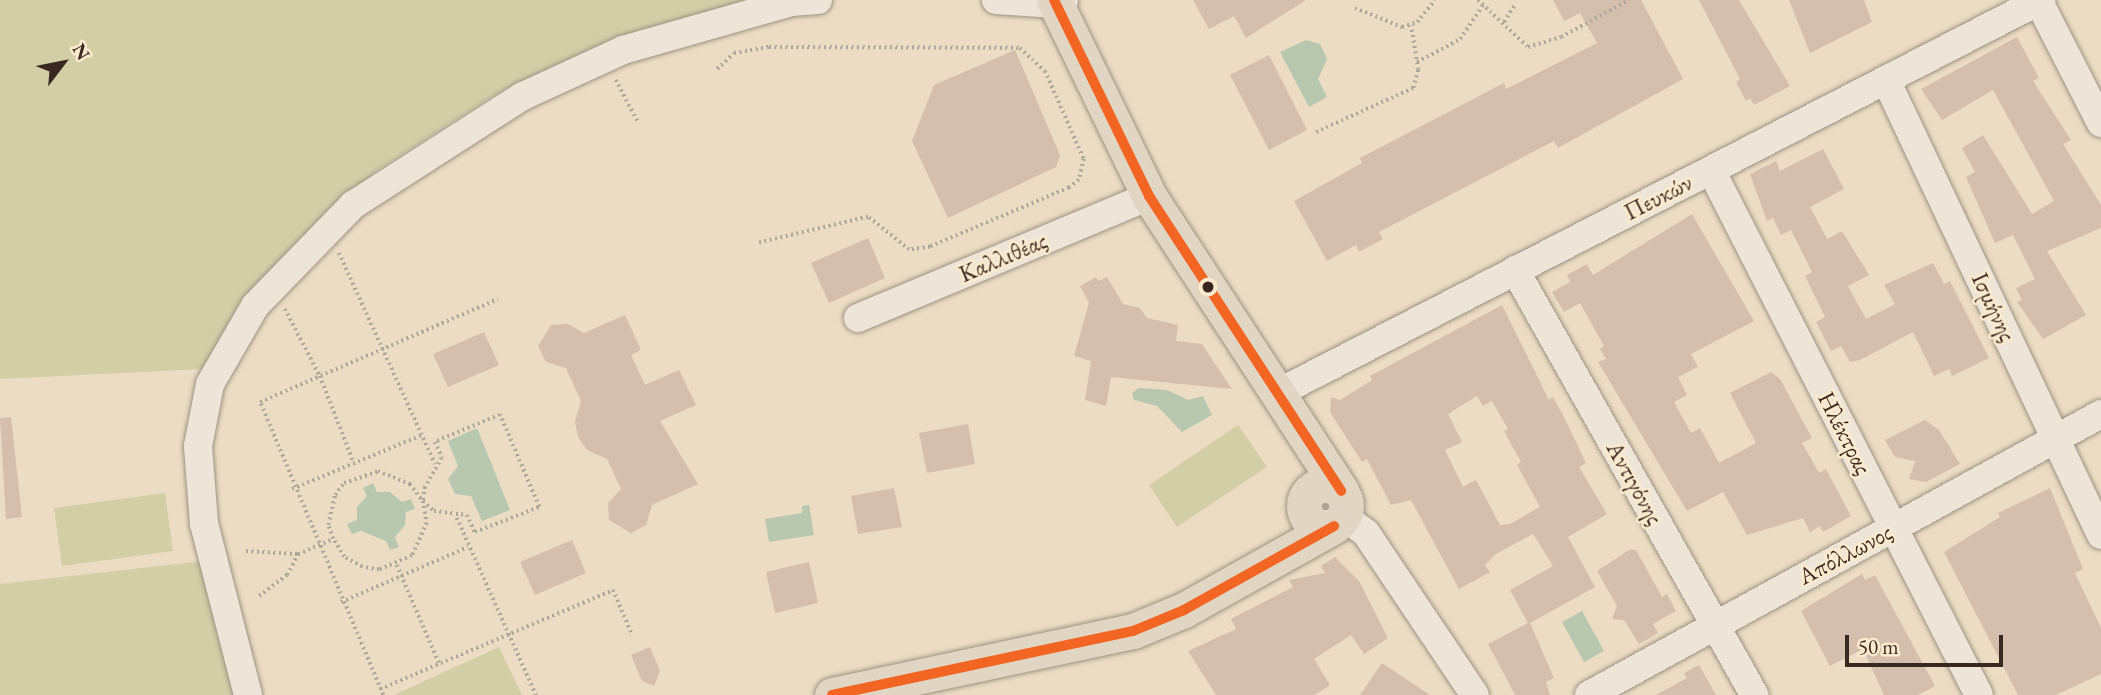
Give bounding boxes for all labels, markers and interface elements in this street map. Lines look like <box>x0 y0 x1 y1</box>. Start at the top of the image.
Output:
north arrow <box>28 28 98 98</box>
text: N <box>67 38 96 65</box>
street label: Πευκών <box>1619 168 1697 226</box>
street label: Καλλιθέας <box>955 226 1051 288</box>
street label: Ισμήνης <box>1966 268 2022 346</box>
unlabelled marker <box>1201 280 1215 294</box>
street label: Ηλέκτρας <box>1812 387 1878 479</box>
street label: Αντιγόνης <box>1600 436 1670 530</box>
street label: Απόλλωνος <box>1793 517 1897 591</box>
scale bar <box>1849 622 2007 666</box>
text: 50 m <box>1858 633 1899 660</box>

